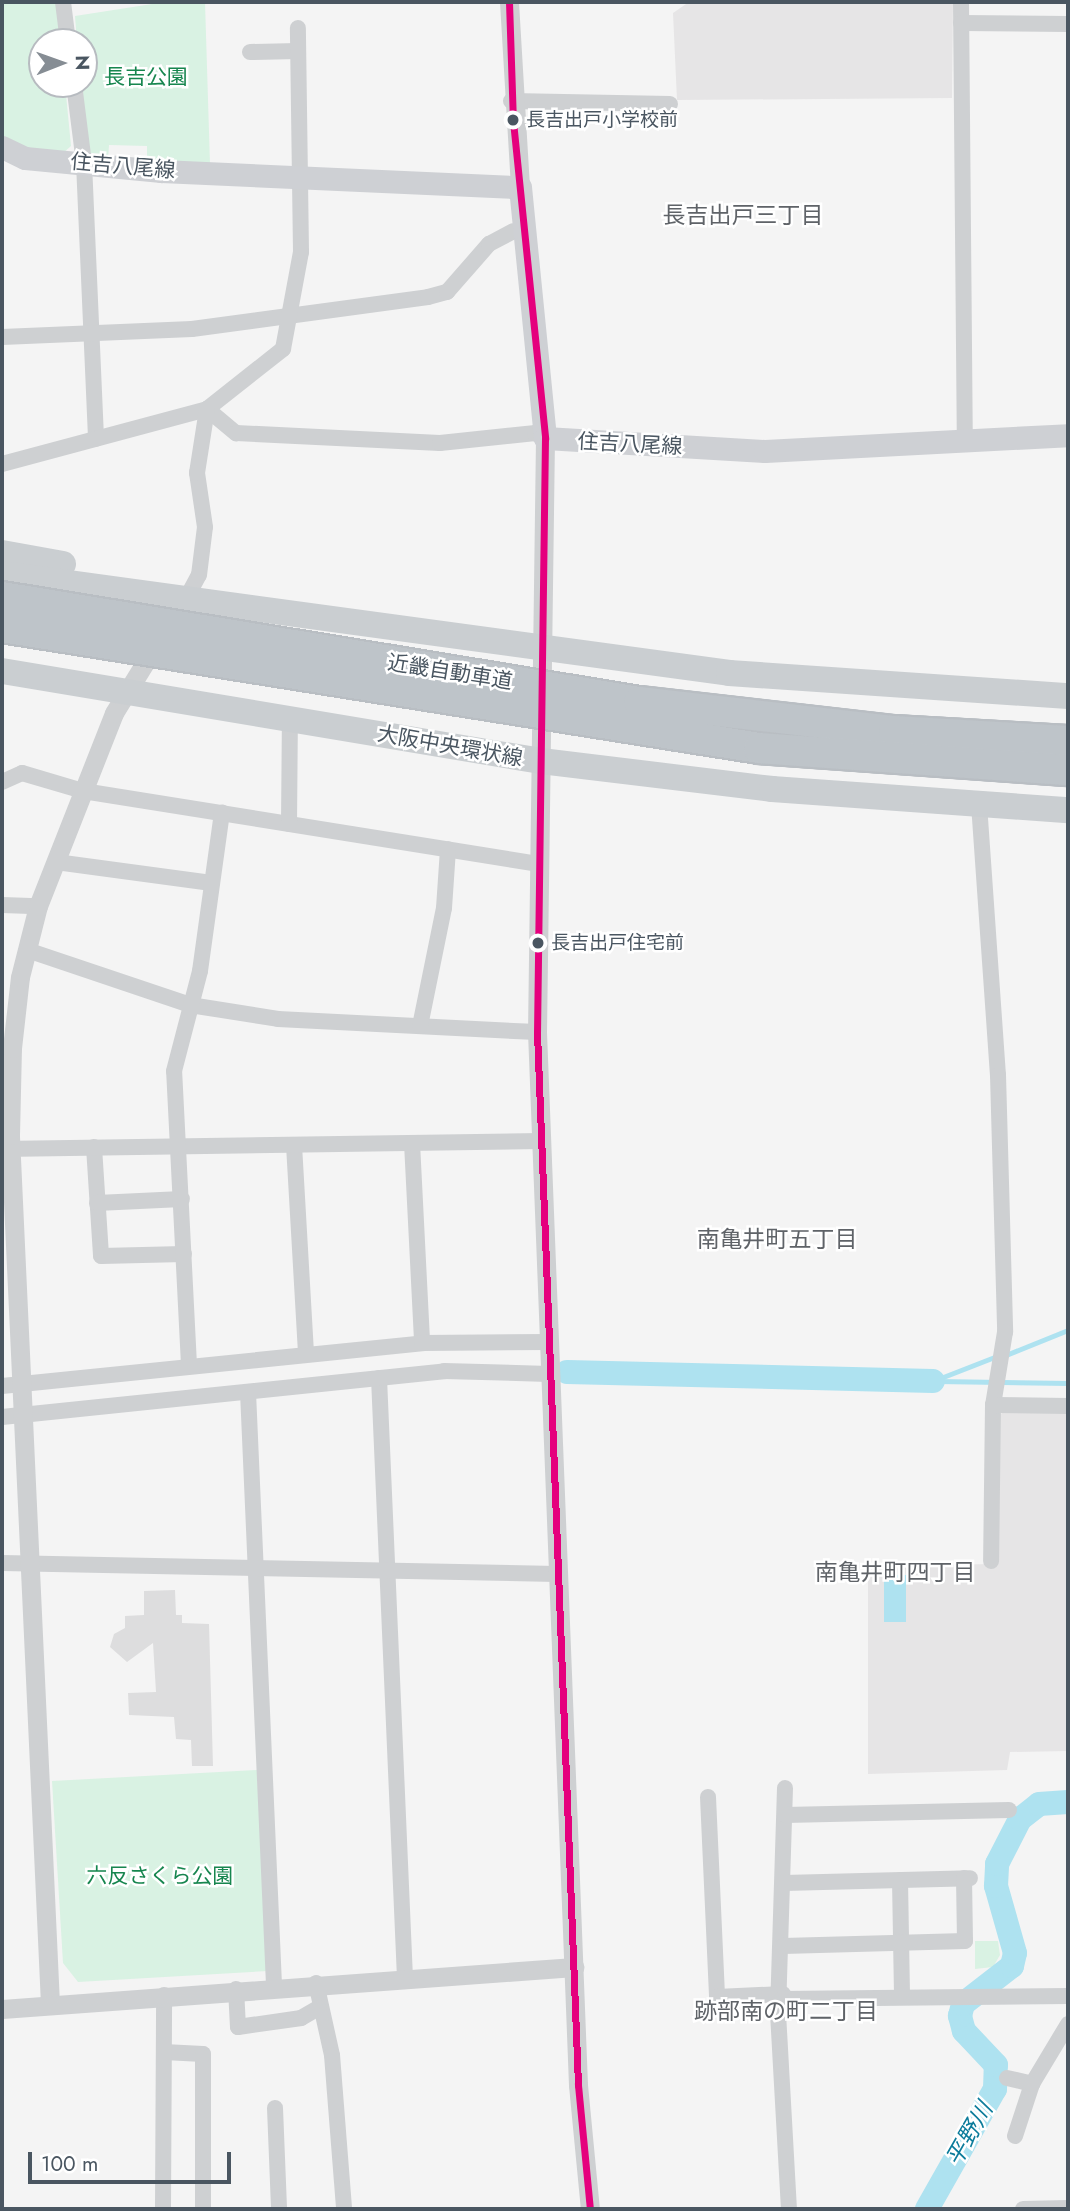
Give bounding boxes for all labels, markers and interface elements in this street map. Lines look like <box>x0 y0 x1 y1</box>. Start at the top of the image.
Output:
north arrow <box>28 28 98 98</box>
text: N <box>69 55 96 70</box>
park label: 長吉公園 <box>104 64 188 90</box>
place label: 長吉出戸小学校前 <box>526 109 678 131</box>
marker: 長吉出戸小学校前 <box>506 113 520 127</box>
street label: 住吉八尾線 <box>70 149 176 183</box>
district label: 長吉出戸三丁目 <box>663 201 823 229</box>
street label: 住吉八尾線 <box>577 429 683 459</box>
street label: 近畿自動車道 <box>386 650 514 694</box>
street label: 大阪中央環状線 <box>375 721 525 771</box>
place label: 長吉出戸住宅前 <box>551 932 684 954</box>
marker: 長吉出戸住宅前 <box>531 936 545 950</box>
district label: 南亀井町五丁目 <box>697 1225 857 1253</box>
district label: 南亀井町四丁目 <box>815 1558 975 1586</box>
park label: 六反さくら公園 <box>87 1863 233 1889</box>
district label: 跡部南の町二丁目 <box>694 1997 878 2025</box>
water label: 平野川 <box>940 2097 998 2171</box>
scale bar <box>32 2138 234 2182</box>
text: 100 m <box>41 2149 98 2179</box>

